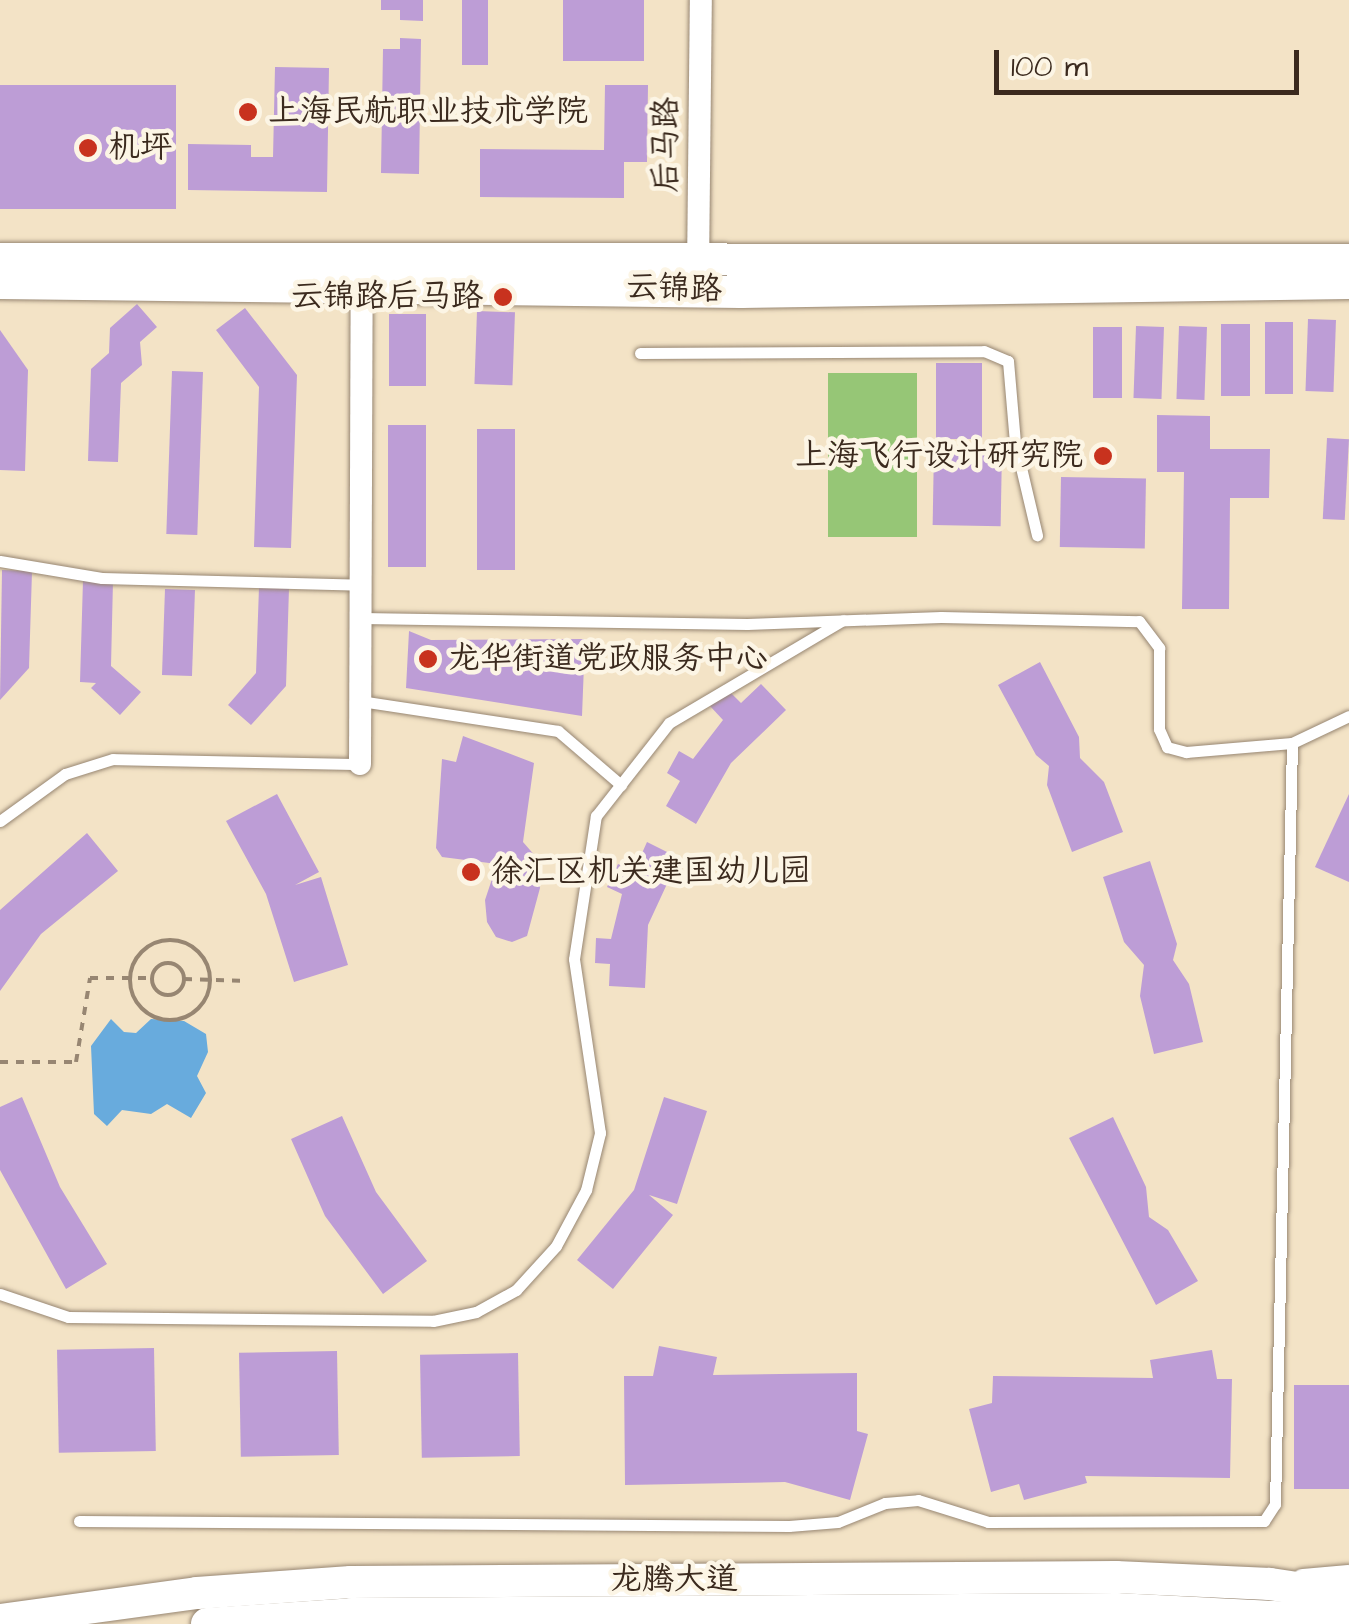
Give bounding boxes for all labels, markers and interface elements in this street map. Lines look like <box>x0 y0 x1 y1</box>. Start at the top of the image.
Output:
scale bar <box>999 30 1304 92</box>
text: 100 m <box>1011 46 1088 88</box>
place label: 上海民航职业技术学院 <box>268 93 588 131</box>
street label: 后马路 <box>648 97 686 193</box>
marker: 上海民航职业技术学院 <box>237 101 259 123</box>
place label: 机坪 <box>108 129 172 167</box>
marker: 机坪 <box>77 137 99 159</box>
street label: 云锦路 <box>625 268 723 310</box>
place label: 云锦路后马路 <box>291 278 483 316</box>
marker: 云锦路后马路 <box>492 286 514 308</box>
place label: 上海飞行设计研究院 <box>795 437 1083 475</box>
marker: 上海飞行设计研究院 <box>1092 445 1114 467</box>
place label: 龙华街道党政服务中心 <box>448 640 768 678</box>
marker: 龙华街道党政服务中心 <box>417 648 439 670</box>
place label: 徐汇区机关建国幼儿园 <box>491 853 811 891</box>
marker: 徐汇区机关建国幼儿园 <box>460 861 482 883</box>
street label: 龙腾大道 <box>610 1561 738 1599</box>

